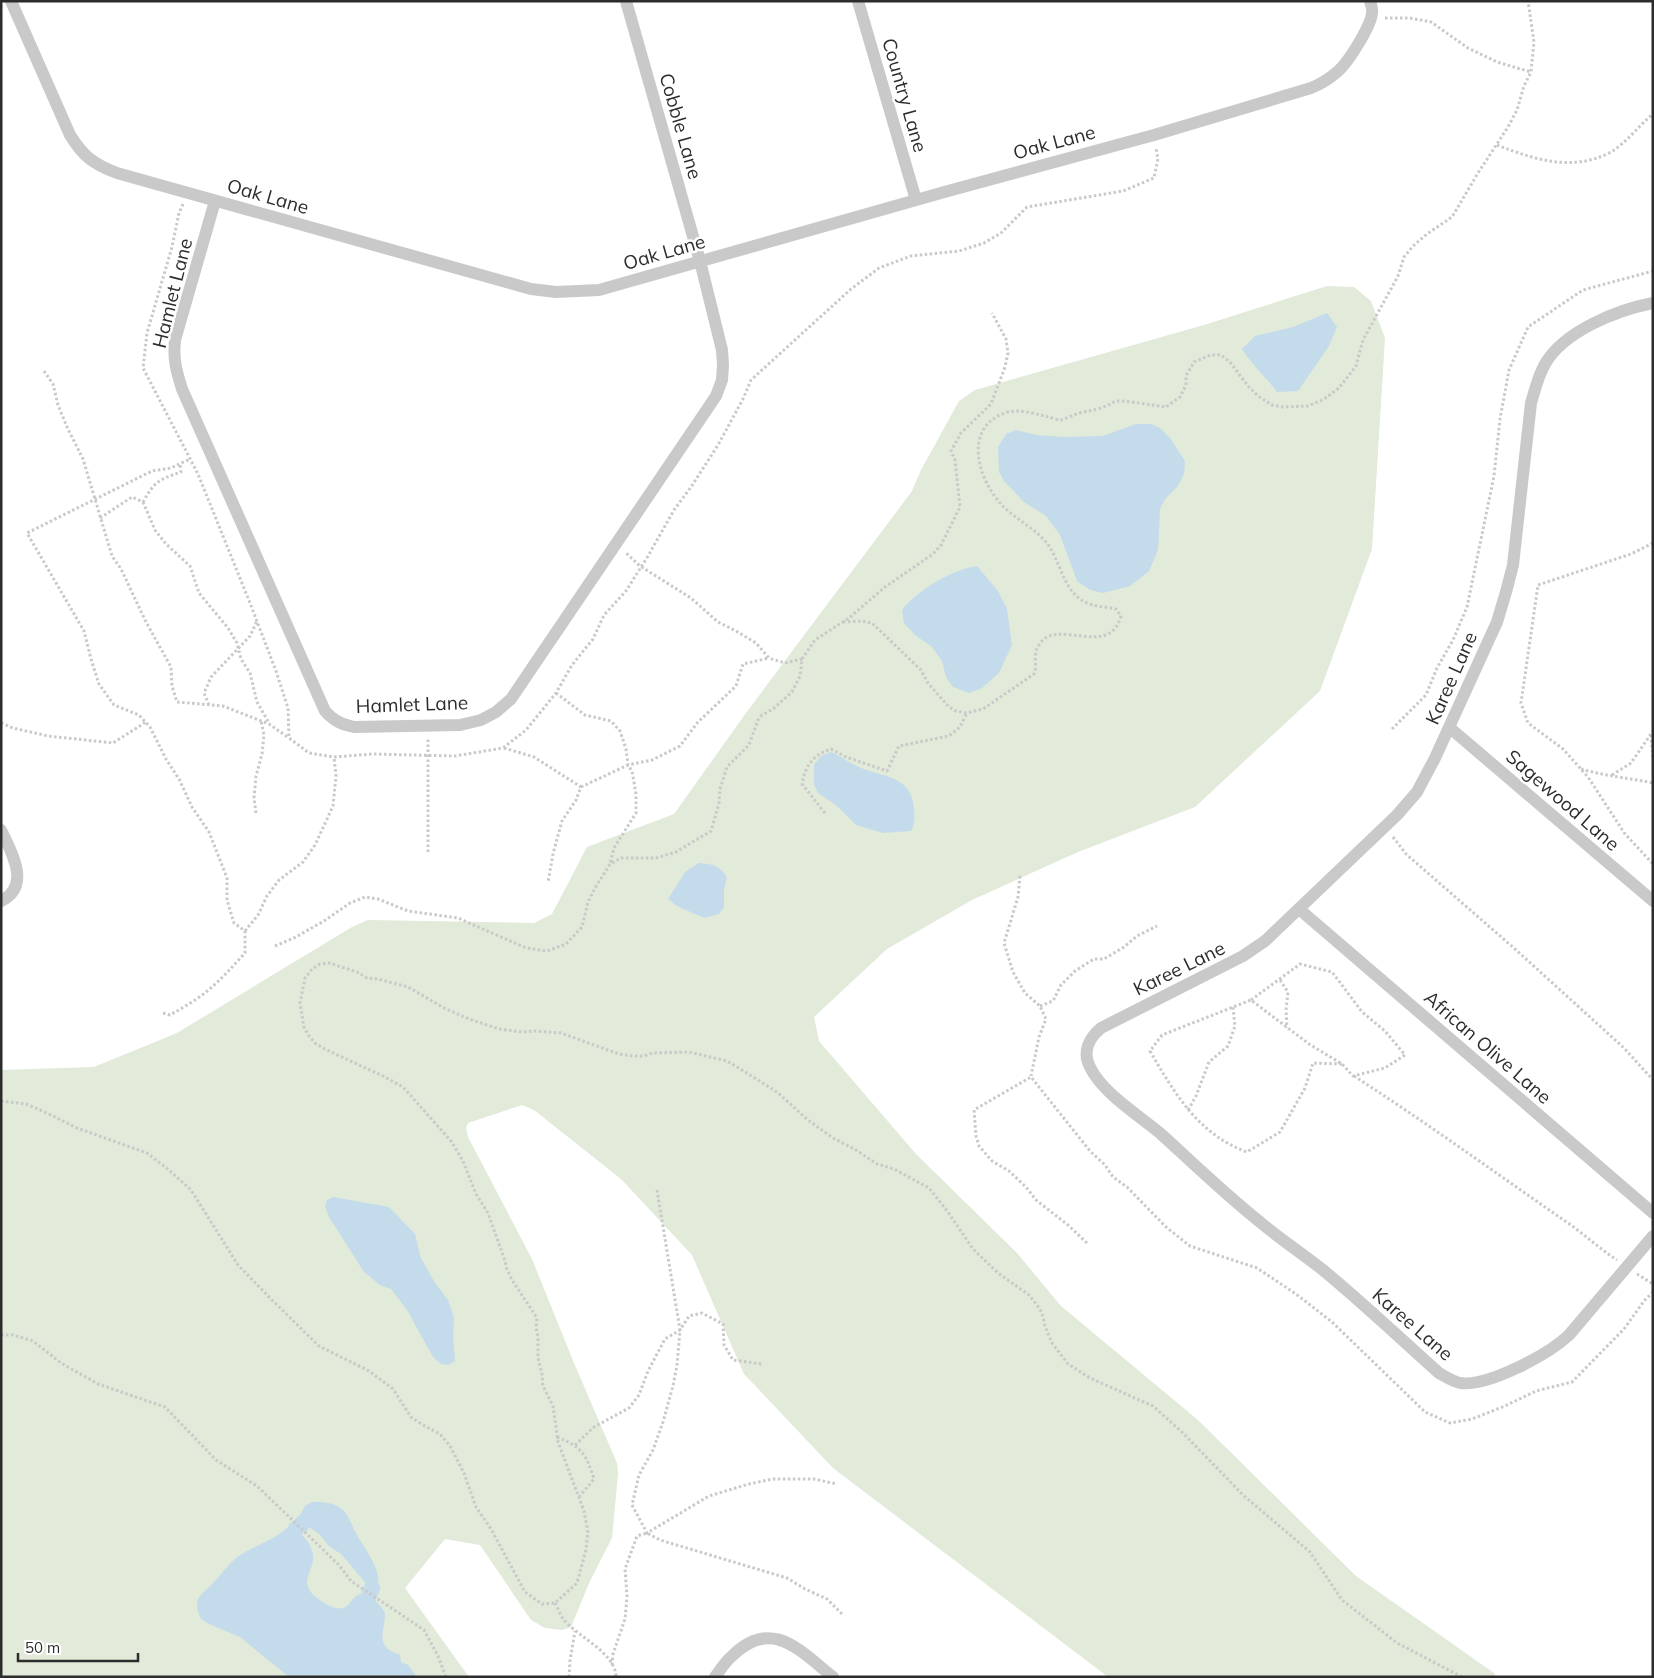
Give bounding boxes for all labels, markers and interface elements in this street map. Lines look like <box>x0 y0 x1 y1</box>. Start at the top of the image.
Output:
street label: Country Lane <box>877 35 933 155</box>
street label: Cobble Lane <box>654 70 708 182</box>
street label: Oak Lane <box>1010 120 1098 164</box>
street label: Oak Lane <box>224 173 312 219</box>
street label: Oak Lane <box>620 229 708 275</box>
street label: Hamlet Lane <box>147 236 197 350</box>
street label: Karee Lane <box>1420 628 1482 728</box>
street label: Hamlet Lane <box>355 690 469 718</box>
street label: Sagewood Lane <box>1501 744 1625 856</box>
street label: Karee Lane <box>1129 935 1229 1001</box>
street label: African Olive Lane <box>1419 985 1557 1109</box>
street label: Karee Lane <box>1368 1282 1458 1366</box>
scale bar <box>18 1630 138 1662</box>
text: 50 m <box>25 1638 60 1657</box>

